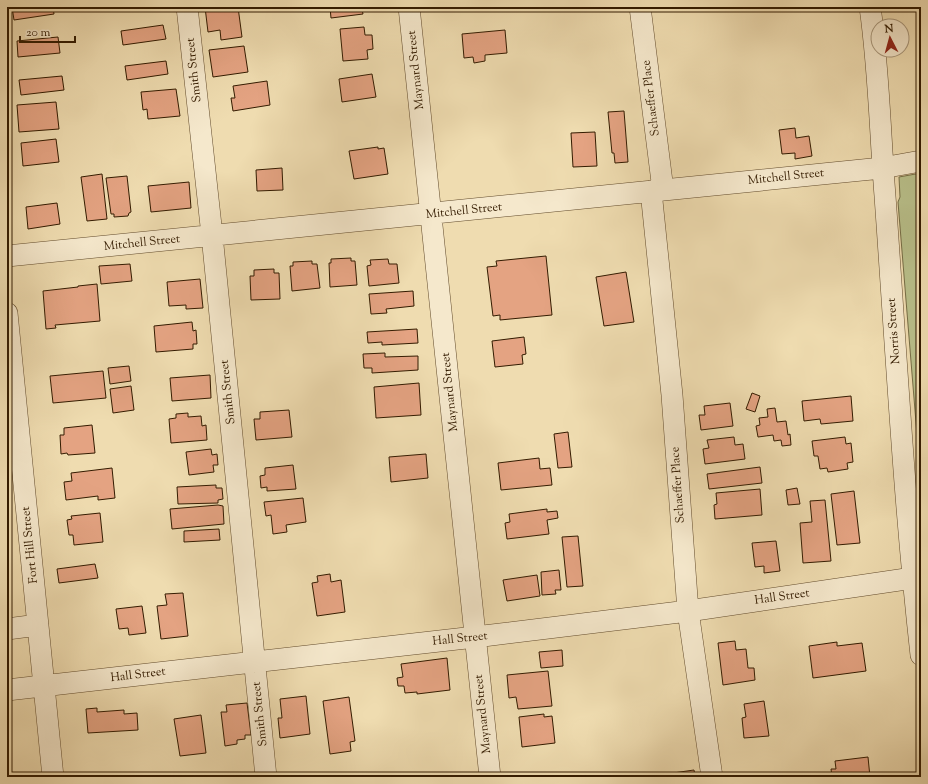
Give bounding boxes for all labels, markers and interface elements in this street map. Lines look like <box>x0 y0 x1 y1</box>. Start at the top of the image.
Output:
scale bar <box>20 18 75 44</box>
north arrow <box>870 18 910 58</box>
text: N <box>883 21 894 38</box>
text: 20 m <box>26 24 51 42</box>
street label: Maynard Street <box>403 29 429 111</box>
street label: Smith Street <box>182 37 206 103</box>
street label: Schaeffer Place <box>637 58 665 137</box>
street label: Mitchell Street <box>747 164 825 190</box>
street label: Mitchell Street <box>425 198 503 224</box>
street label: Mitchell Street <box>103 230 181 256</box>
street label: Norris Street <box>883 297 905 365</box>
street label: Maynard Street <box>437 351 463 433</box>
street label: Smith Street <box>216 359 240 425</box>
street label: Schaeffer Place <box>666 446 690 524</box>
street label: Fort Hill Street <box>17 506 43 584</box>
street label: Hall Street <box>753 584 811 610</box>
street label: Hall Street <box>432 627 488 651</box>
street label: Hall Street <box>109 663 167 687</box>
street label: Maynard Street <box>470 673 496 755</box>
street label: Smith Street <box>248 681 272 747</box>

